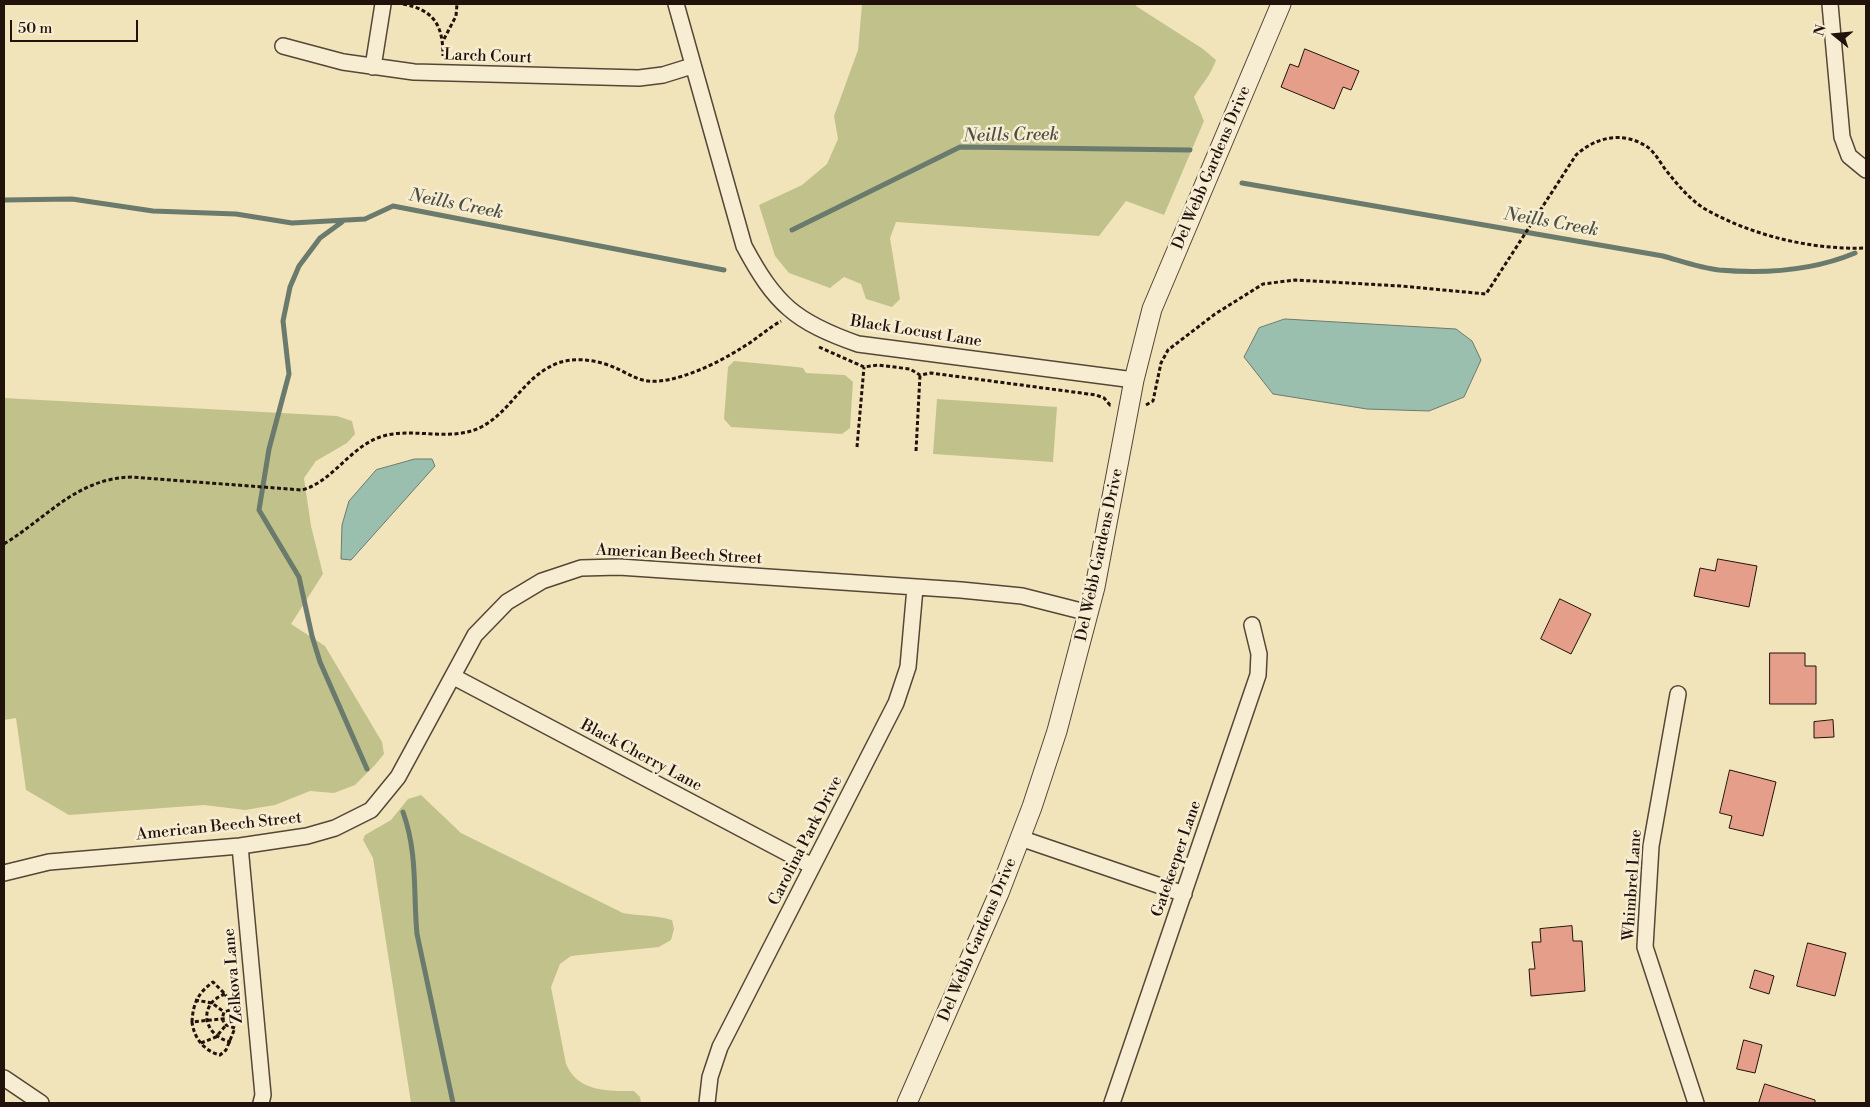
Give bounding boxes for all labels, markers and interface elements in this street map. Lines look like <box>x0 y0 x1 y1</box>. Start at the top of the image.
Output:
scale bar <box>12 10 140 42</box>
north arrow <box>1810 10 1860 60</box>
text: 50 m <box>18 19 52 38</box>
text: N <box>1810 23 1831 39</box>
street label: Larch Court <box>444 46 532 68</box>
street label: Del Webb Gardens Drive <box>1169 83 1255 253</box>
water label: Neills Creek <box>963 124 1059 148</box>
water label: Neills Creek <box>407 185 505 225</box>
water label: Neills Creek <box>1502 204 1600 242</box>
street label: Black Locust Lane <box>849 312 983 352</box>
street label: Del Webb Gardens Drive <box>1072 467 1128 643</box>
street label: American Beech Street <box>595 541 763 569</box>
street label: Black Cherry Lane <box>577 716 705 796</box>
street label: Carolina Park Drive <box>765 773 847 909</box>
street label: Gatekeeper Lane <box>1148 798 1206 920</box>
street label: American Beech Street <box>135 809 303 845</box>
street label: Whimbrel Lane <box>1620 829 1646 941</box>
street label: Del Webb Gardens Drive <box>935 855 1021 1025</box>
street label: Zelkova Lane <box>220 928 248 1024</box>

